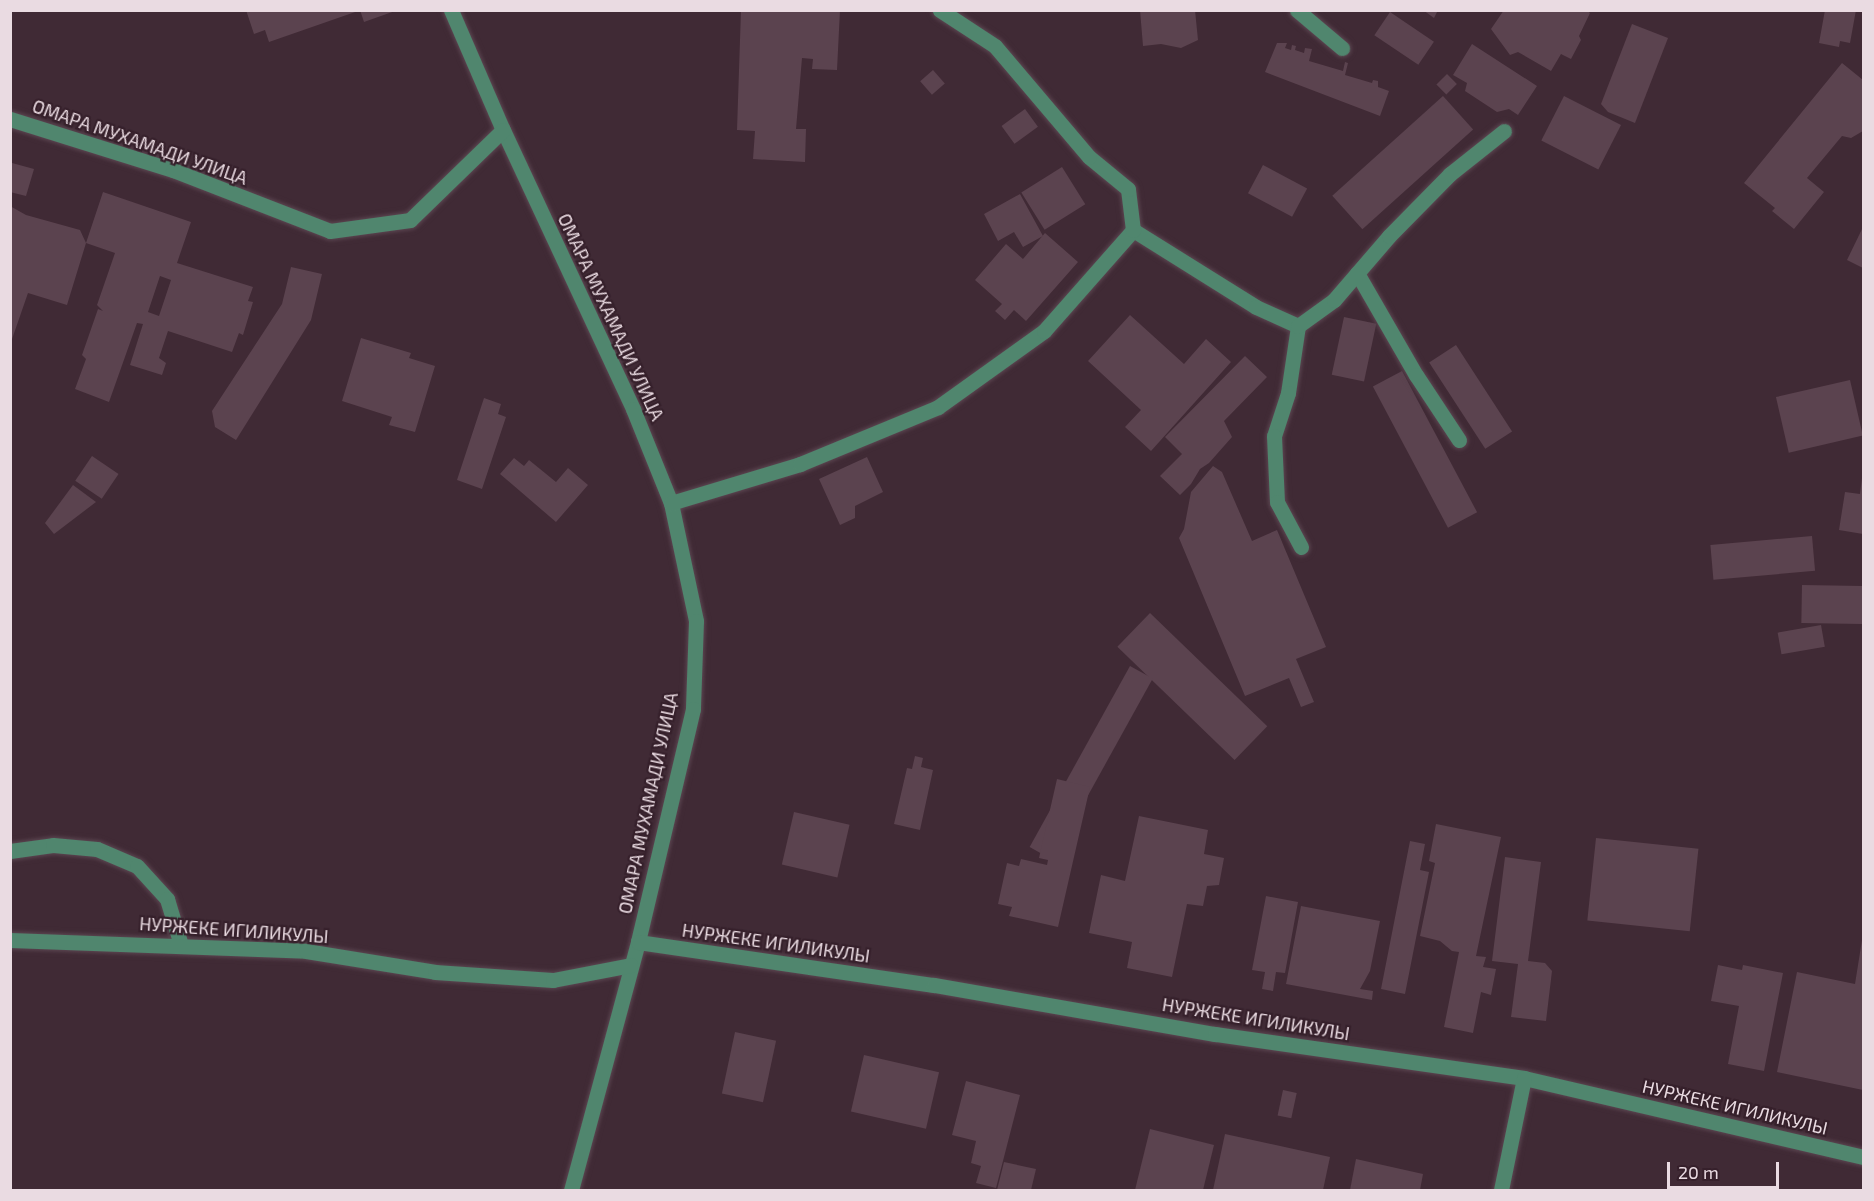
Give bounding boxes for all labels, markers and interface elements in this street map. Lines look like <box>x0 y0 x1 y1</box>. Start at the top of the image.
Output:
street label: ОМАРА МУХАМАДИ УЛИЦА <box>30 95 250 189</box>
street label: ОМАРА МУХАМАДИ УЛИЦА <box>553 210 669 424</box>
street label: ОМАРА МУХАМАДИ УЛИЦА <box>614 690 682 916</box>
street label: НУРЖЕКЕ ИГИЛИКУЛЫ <box>139 913 329 947</box>
street label: НУРЖЕКЕ ИГИЛИКУЛЫ <box>681 919 871 967</box>
street label: НУРЖЕКЕ ИГИЛИКУЛЫ <box>1161 994 1351 1044</box>
street label: НУРЖЕКЕ ИГИЛИКУЛЫ <box>1640 1075 1830 1139</box>
scale bar <box>1670 1150 1782 1188</box>
text: 20 m <box>1678 1161 1719 1183</box>

